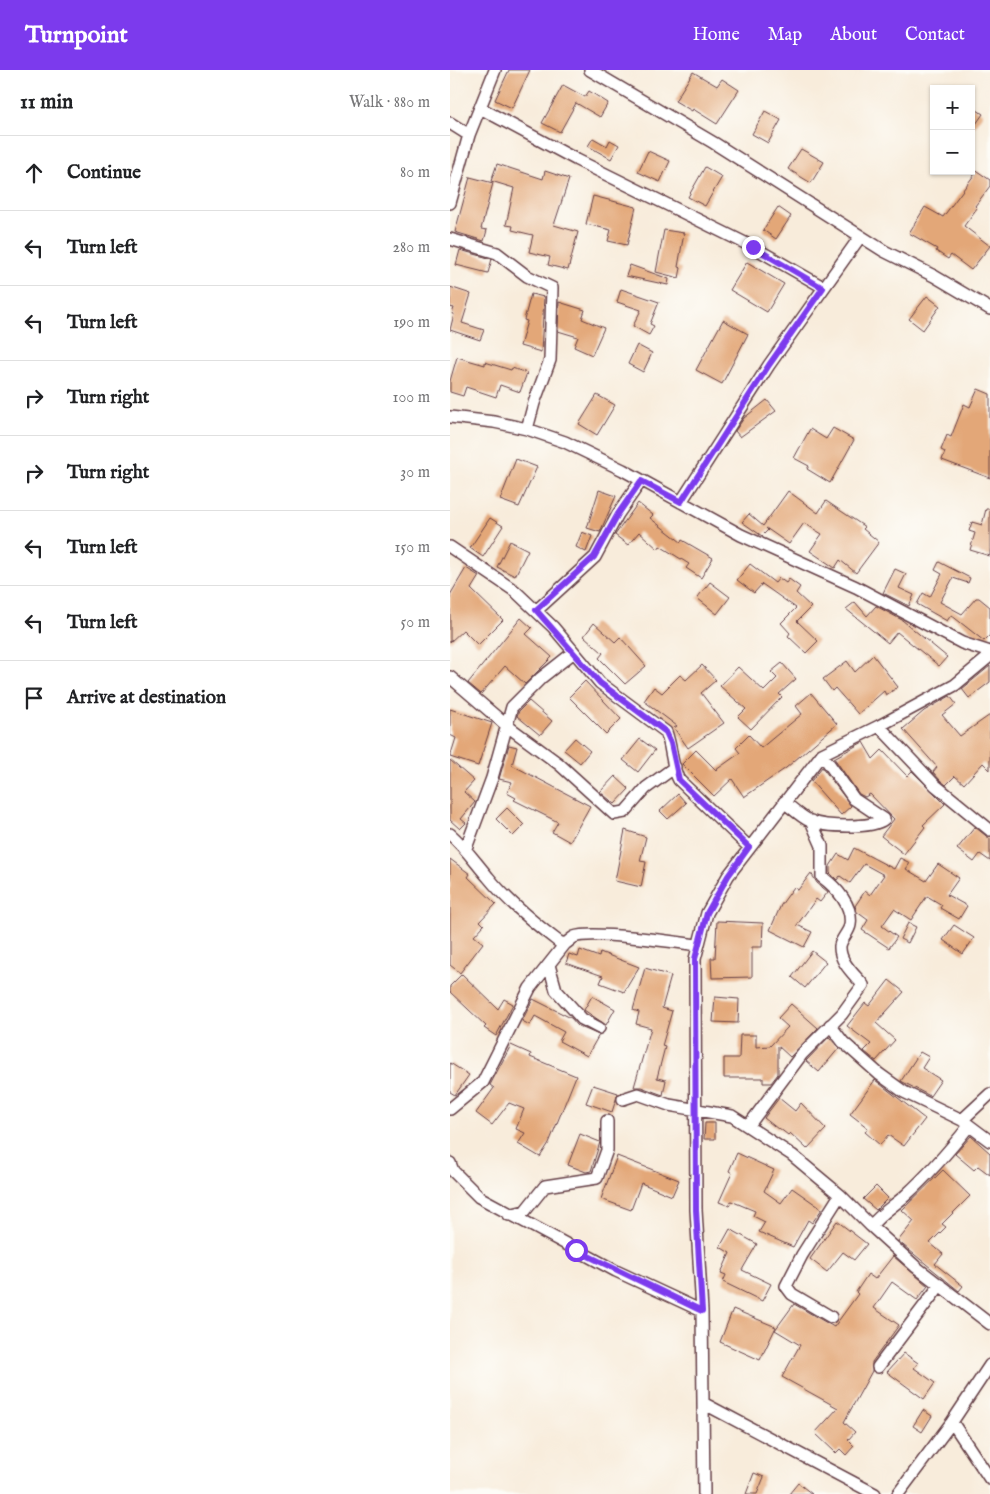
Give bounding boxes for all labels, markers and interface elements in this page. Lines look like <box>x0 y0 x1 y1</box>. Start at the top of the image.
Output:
text: Turnpoint <box>25 20 128 51</box>
text: Home <box>693 24 740 47</box>
text: Map <box>768 24 802 47</box>
text: About <box>830 24 877 47</box>
text: Contact <box>905 24 965 47</box>
map controls <box>930 85 975 175</box>
button: + <box>930 85 975 130</box>
text: 11 min <box>20 89 73 116</box>
text: Walk · 880 m <box>349 93 430 113</box>
button: − <box>930 130 975 175</box>
icon: ahead <box>20 159 48 187</box>
text: Continue <box>67 161 141 185</box>
text: 80 m <box>400 163 430 183</box>
icon: left <box>20 234 48 262</box>
text: Turn left <box>67 236 138 260</box>
route end <box>742 236 765 259</box>
text: 280 m <box>393 238 430 258</box>
icon: left <box>20 309 48 337</box>
text: Turn left <box>67 311 138 335</box>
text: 190 m <box>393 313 430 333</box>
icon: right <box>20 384 48 412</box>
text: Turn right <box>67 386 149 410</box>
text: 100 m <box>393 388 430 408</box>
icon: right <box>20 459 48 487</box>
text: Turn right <box>67 461 149 485</box>
text: 30 m <box>400 463 430 483</box>
icon: left <box>20 534 48 562</box>
text: Turn left <box>67 536 138 560</box>
text: 150 m <box>395 538 430 558</box>
icon: left <box>20 609 48 637</box>
text: Turn left <box>67 611 138 635</box>
text: 50 m <box>401 613 430 633</box>
icon: arrive <box>20 684 48 712</box>
text: Arrive at destination <box>67 686 226 710</box>
route start <box>565 1239 588 1262</box>

